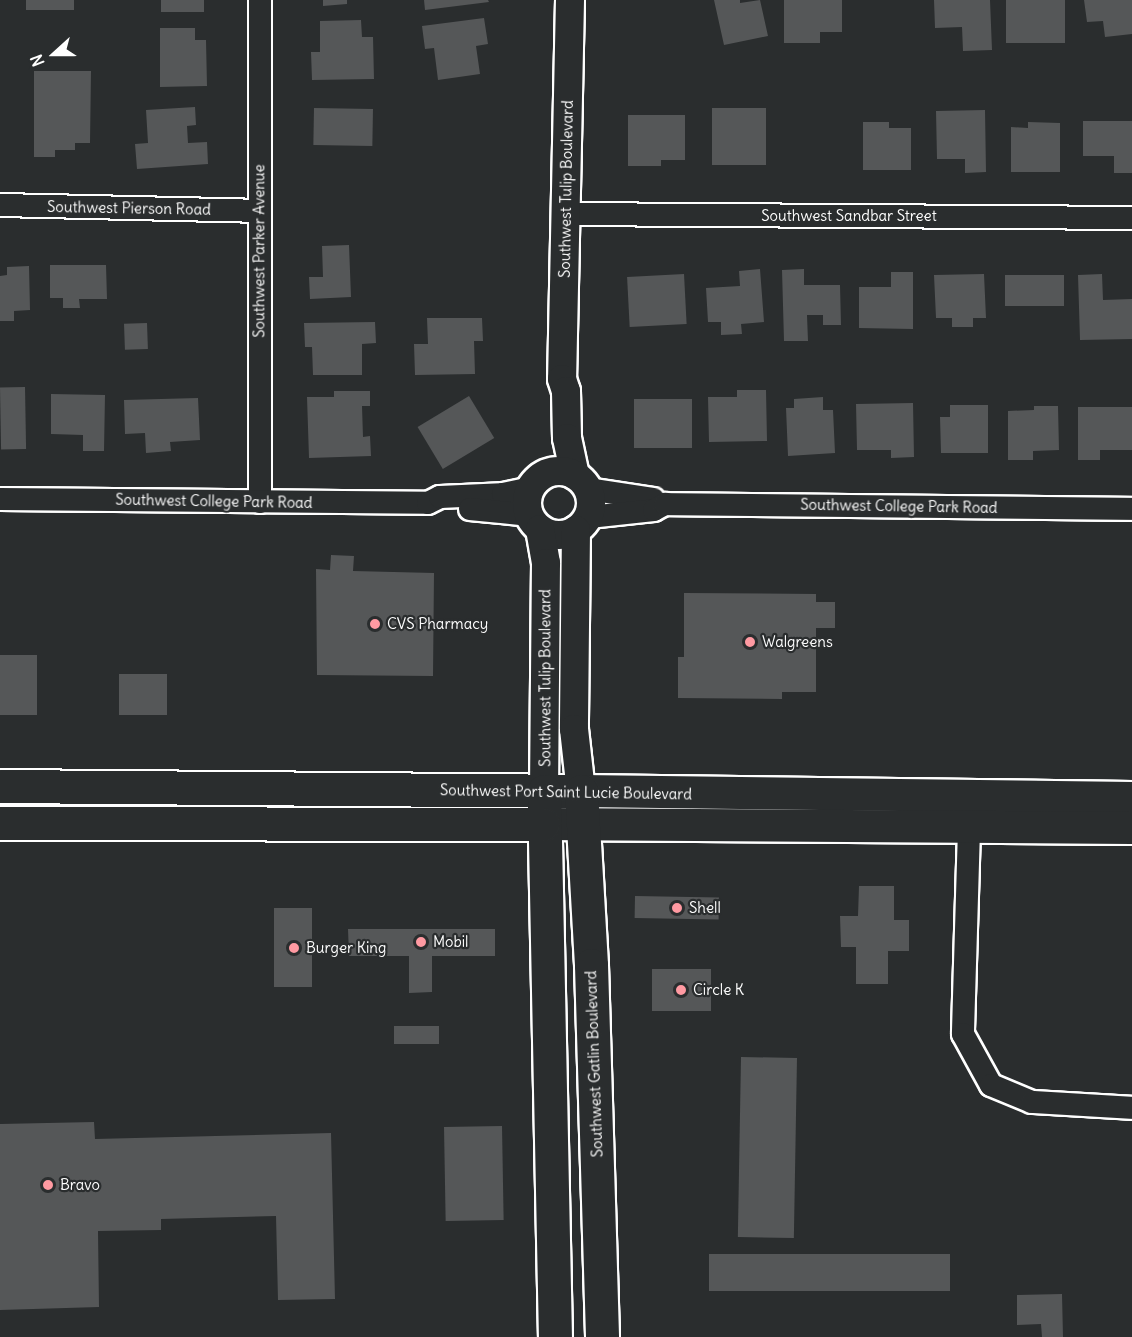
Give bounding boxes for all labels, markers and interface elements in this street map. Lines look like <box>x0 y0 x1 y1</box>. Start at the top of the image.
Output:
north arrow <box>24 24 84 84</box>
text: N <box>26 52 49 69</box>
street label: Southwest Tulip Boulevard <box>555 100 577 278</box>
street label: Southwest Parker Avenue <box>250 164 268 338</box>
street label: Southwest Pierson Road <box>47 198 211 218</box>
street label: Southwest Sandbar Street <box>761 207 937 225</box>
street label: Southwest College Park Road <box>115 490 313 512</box>
street label: Southwest College Park Road <box>800 495 998 517</box>
street label: Southwest Tulip Boulevard <box>536 589 554 767</box>
place label: CVS Pharmacy <box>387 615 488 633</box>
marker: CVS Pharmacy <box>368 617 382 631</box>
place label: Walgreens <box>762 633 833 651</box>
marker: Walgreens <box>743 635 757 649</box>
street label: Southwest Port Saint Lucie Boulevard <box>440 781 692 803</box>
place label: Shell <box>689 899 721 917</box>
marker: Shell <box>670 901 684 915</box>
place label: Mobil <box>433 933 468 951</box>
marker: Mobil <box>414 935 428 949</box>
place label: Burger King <box>306 939 386 957</box>
marker: Burger King <box>287 941 301 955</box>
street label: Southwest Gatlin Boulevard <box>582 970 606 1158</box>
place label: Circle K <box>693 981 744 999</box>
marker: Circle K <box>674 983 688 997</box>
place label: Bravo <box>60 1176 100 1194</box>
marker: Bravo <box>41 1178 55 1192</box>

